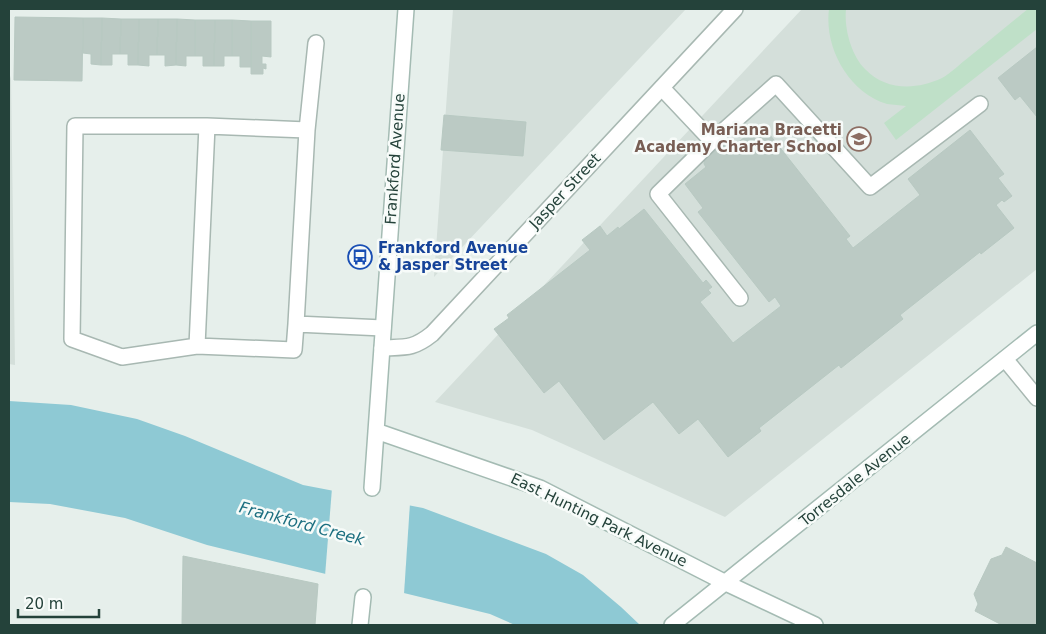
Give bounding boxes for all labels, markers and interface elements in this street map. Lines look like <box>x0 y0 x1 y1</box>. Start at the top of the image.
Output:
street label: Frankford Avenue <box>381 93 409 225</box>
place label: Mariana Bracetti Academy Charter School <box>635 121 842 156</box>
school or university icon: Mariana Bracetti Academy Charter School <box>846 126 872 152</box>
street label: Jasper Street <box>525 149 605 233</box>
place label: Frankford Avenue & Jasper Street <box>378 239 528 274</box>
bus stop icon: Frankford Avenue & Jasper Street <box>347 244 373 270</box>
street label: Torresdale Avenue <box>795 430 914 531</box>
street label: East Hunting Park Avenue <box>508 469 690 571</box>
water label: Frankford Creek <box>237 498 367 550</box>
scale bar <box>18 586 99 618</box>
text: 20 m <box>25 595 63 613</box>

